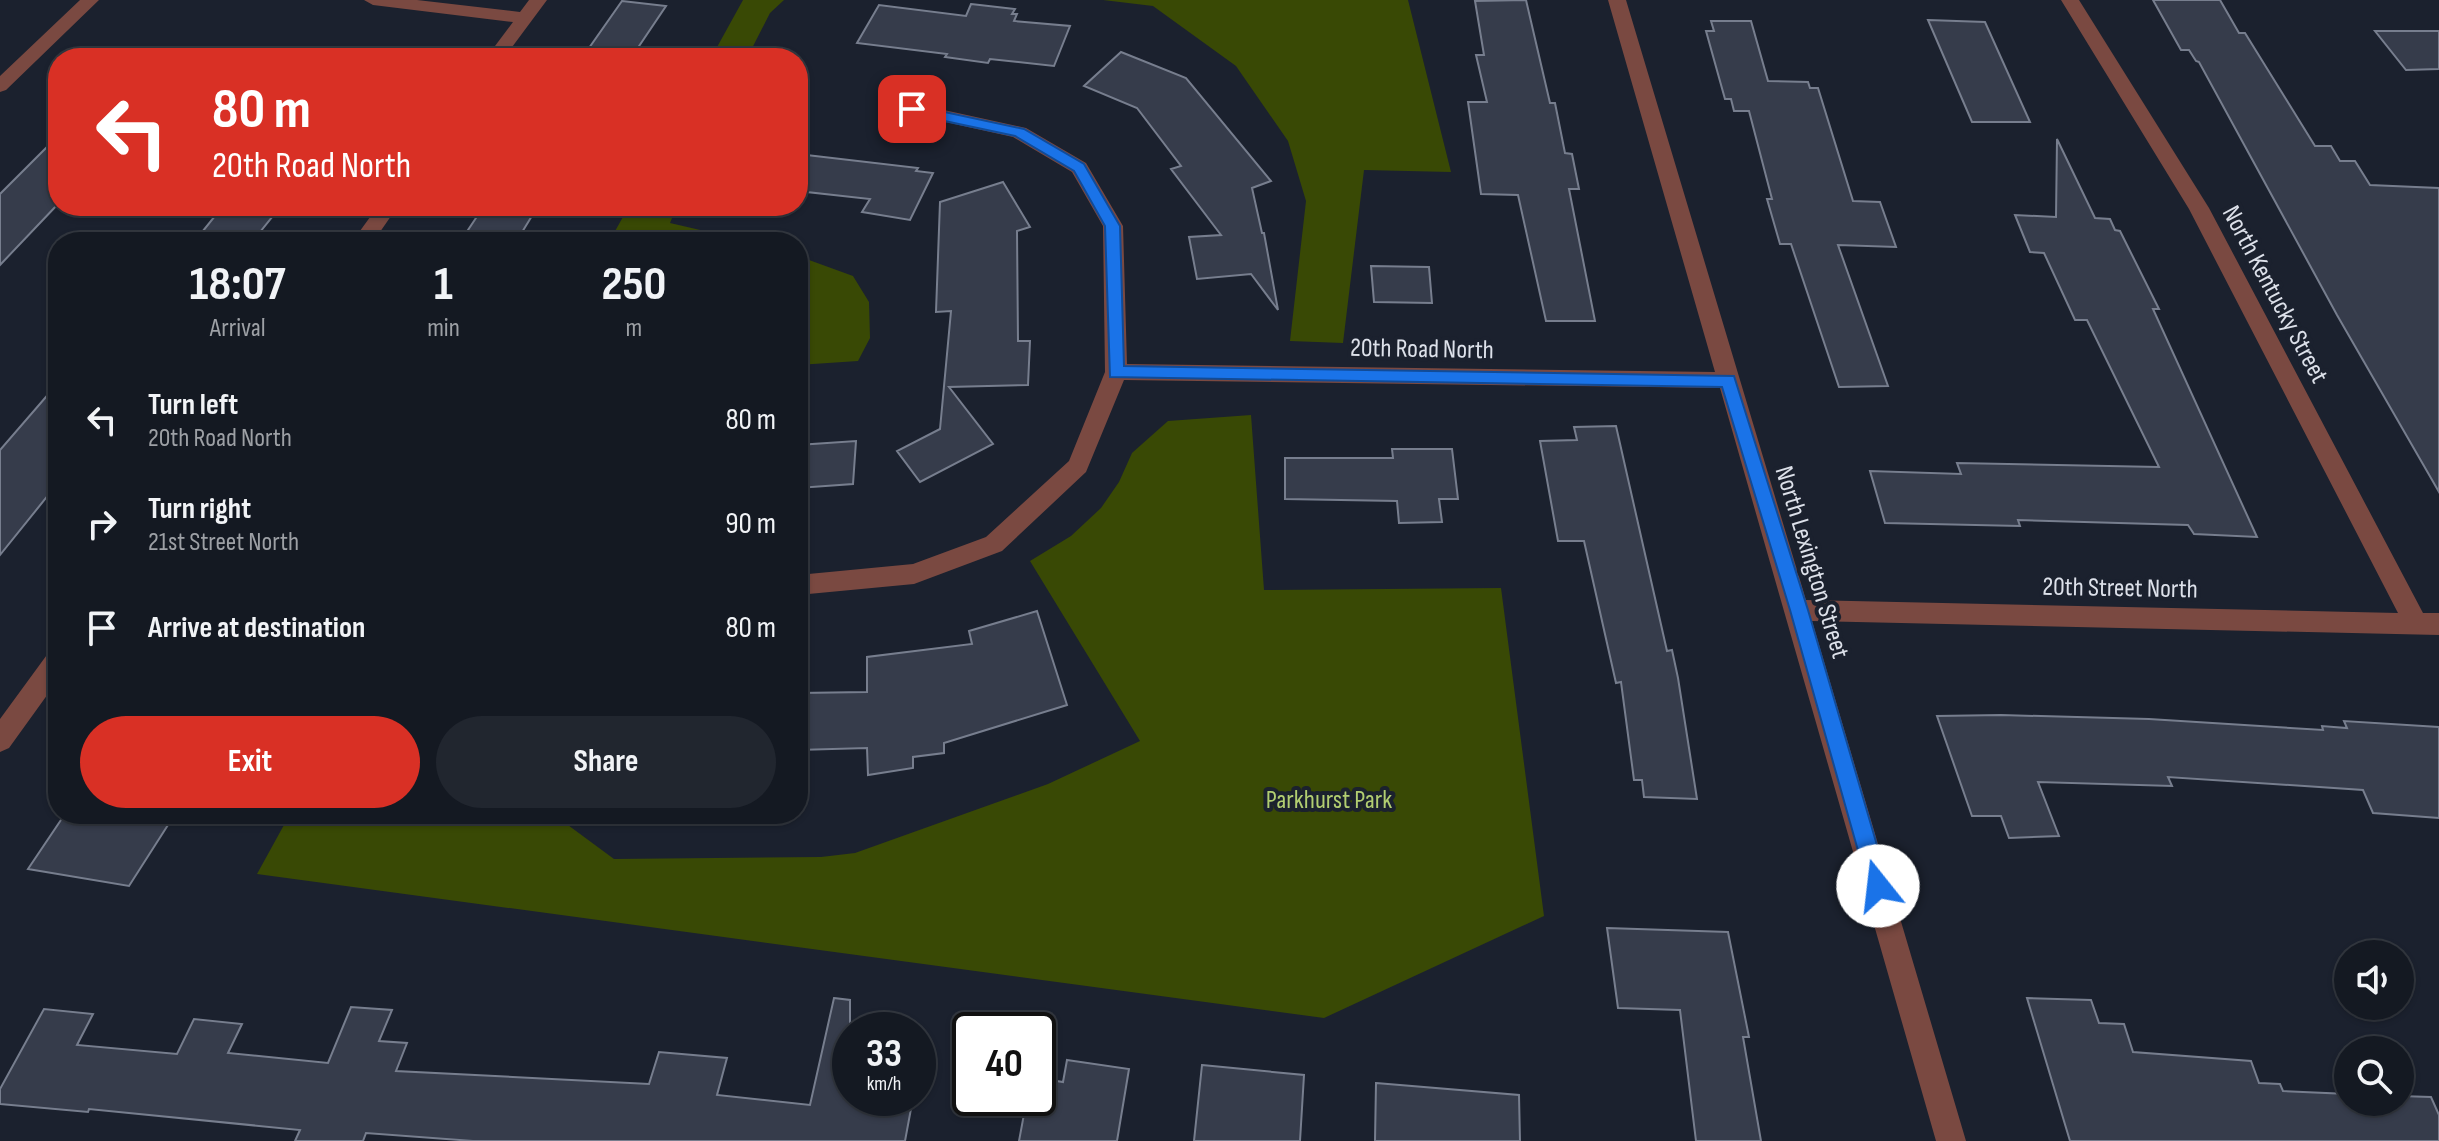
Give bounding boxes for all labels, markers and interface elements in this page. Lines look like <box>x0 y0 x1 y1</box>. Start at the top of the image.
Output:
pin <box>878 75 946 143</box>
text: 80 m <box>212 77 311 144</box>
icon: left <box>80 80 184 184</box>
icon: arrive <box>890 87 934 131</box>
text: 20th Road North <box>212 145 411 188</box>
street label: North Kentucky Street <box>2215 201 2334 389</box>
text: 18:07 <box>190 256 286 313</box>
text: 1 <box>434 256 453 313</box>
text: 250 <box>601 256 666 313</box>
text: Arrival <box>210 313 266 344</box>
text: min <box>427 313 460 344</box>
text: m <box>626 313 642 344</box>
street label: 20th Road North <box>1350 333 1494 366</box>
text: Turn left <box>148 387 238 423</box>
icon: left <box>80 398 124 442</box>
text: 80 m <box>725 402 776 438</box>
text: 20th Road North <box>148 423 292 454</box>
street label: North Lexington Street <box>1768 463 1856 662</box>
text: Turn right <box>148 491 251 527</box>
icon: right <box>80 502 124 546</box>
text: 90 m <box>725 506 776 542</box>
text: 21st Street North <box>148 527 299 558</box>
street label: 20th Street North <box>2042 572 2198 605</box>
icon: arrive <box>80 606 124 650</box>
text: Arrive at destination <box>148 610 365 646</box>
text: 80 m <box>725 610 776 646</box>
button: Exit <box>80 716 420 808</box>
button: Share <box>436 716 776 808</box>
park label: Parkhurst Park <box>1266 785 1392 816</box>
position arrow <box>1836 844 1920 928</box>
map controls <box>2334 940 2414 1116</box>
button: sound <box>2334 940 2414 1020</box>
speed limit sign: 40 <box>952 1012 1056 1116</box>
text: 33 <box>866 1030 902 1078</box>
button: search <box>2334 1036 2414 1116</box>
text: km/h <box>867 1072 901 1096</box>

